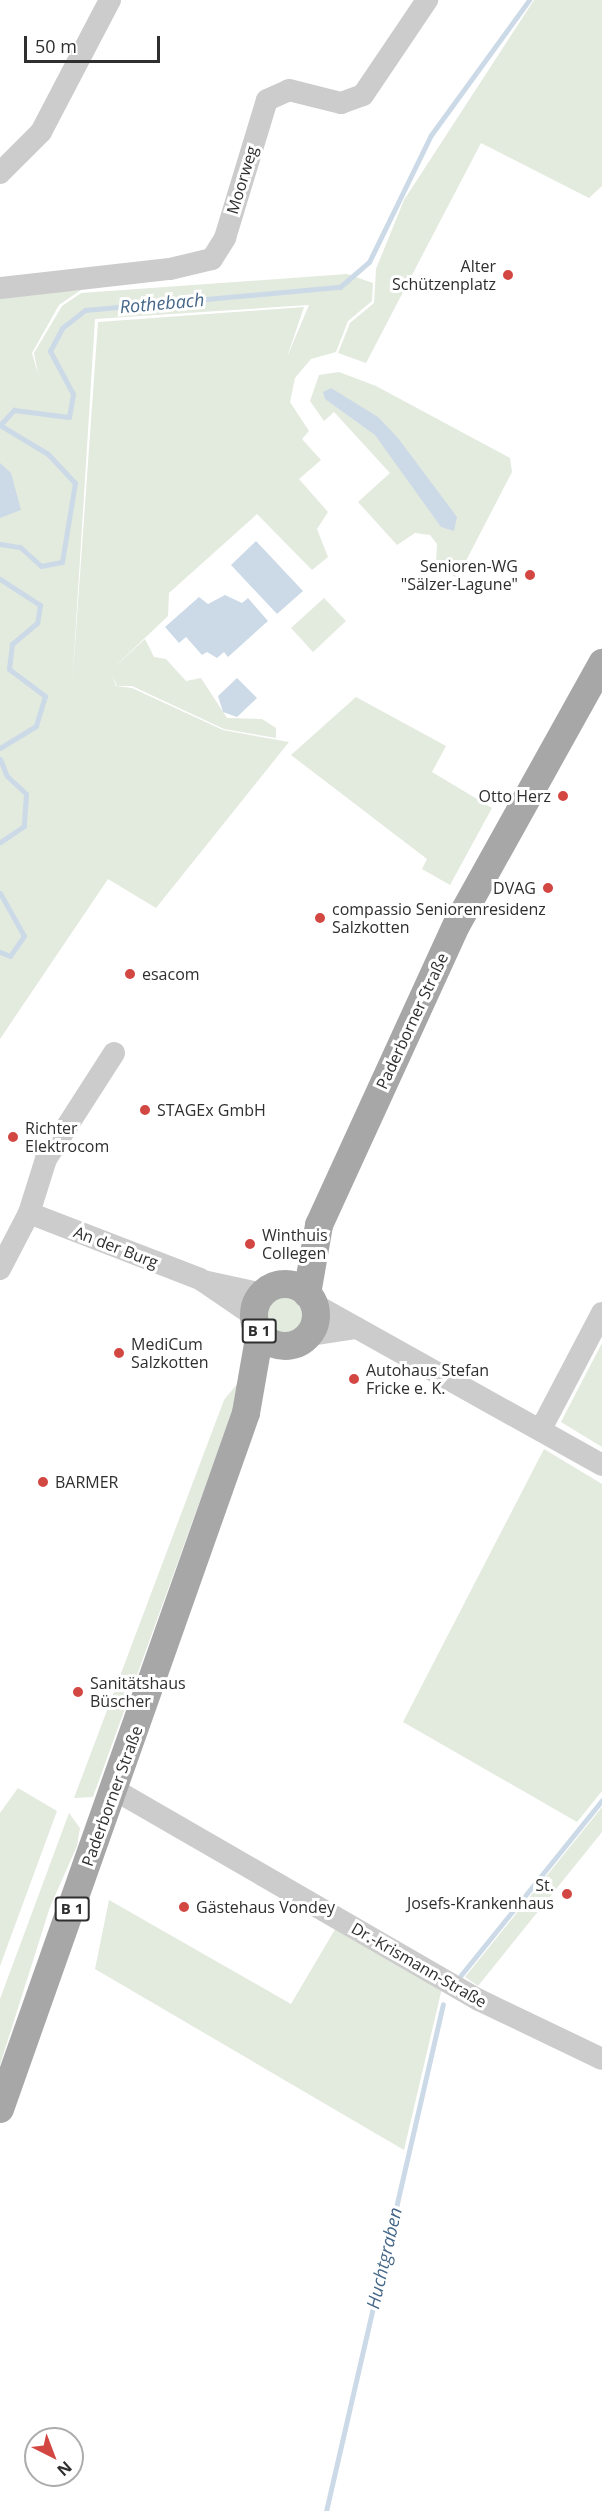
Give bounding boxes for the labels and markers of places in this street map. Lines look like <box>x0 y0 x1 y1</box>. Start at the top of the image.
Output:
place label: Alter Schützenplatz <box>392 256 496 294</box>
marker: Alter Schützenplatz <box>501 268 515 282</box>
place label: Senioren-WG "Sälzer-Lagune" <box>401 556 518 594</box>
marker: Senioren-WG "Sälzer-Lagune" <box>523 568 537 582</box>
place label: Otto Herz <box>479 786 551 806</box>
marker: Otto Herz <box>556 789 570 803</box>
place label: DVAG <box>493 878 536 898</box>
marker: DVAG <box>541 881 555 895</box>
place label: compassio Seniorenresidenz Salzkotten <box>332 899 546 937</box>
marker: compassio Seniorenresidenz Salzkotten <box>313 911 327 925</box>
place label: esacom <box>142 964 200 984</box>
marker: esacom <box>123 967 137 981</box>
place label: STAGEx GmbH <box>157 1100 266 1120</box>
marker: STAGEx GmbH <box>138 1103 152 1117</box>
place label: Richter Elektrocom <box>25 1118 109 1156</box>
marker: Richter Elektrocom <box>6 1130 20 1144</box>
place label: Winthuis Collegen <box>262 1225 328 1263</box>
marker: Winthuis Collegen <box>243 1237 257 1251</box>
place label: MediCum Salzkotten <box>131 1334 208 1372</box>
marker: MediCum Salzkotten <box>112 1346 126 1360</box>
place label: Autohaus Stefan Fricke e. K. <box>366 1360 489 1398</box>
marker: Autohaus Stefan Fricke e. K. <box>347 1372 361 1386</box>
place label: BARMER <box>55 1472 118 1492</box>
marker: BARMER <box>36 1475 50 1489</box>
place label: Sanitätshaus Büscher <box>90 1673 186 1711</box>
marker: Sanitätshaus Büscher <box>71 1685 85 1699</box>
place label: St. Josefs-Krankenhaus <box>407 1875 554 1913</box>
marker: St. Josefs-Krankenhaus <box>558 1885 576 1903</box>
place label: Gästehaus Vondey <box>196 1897 335 1917</box>
marker: Gästehaus Vondey <box>177 1900 191 1914</box>

